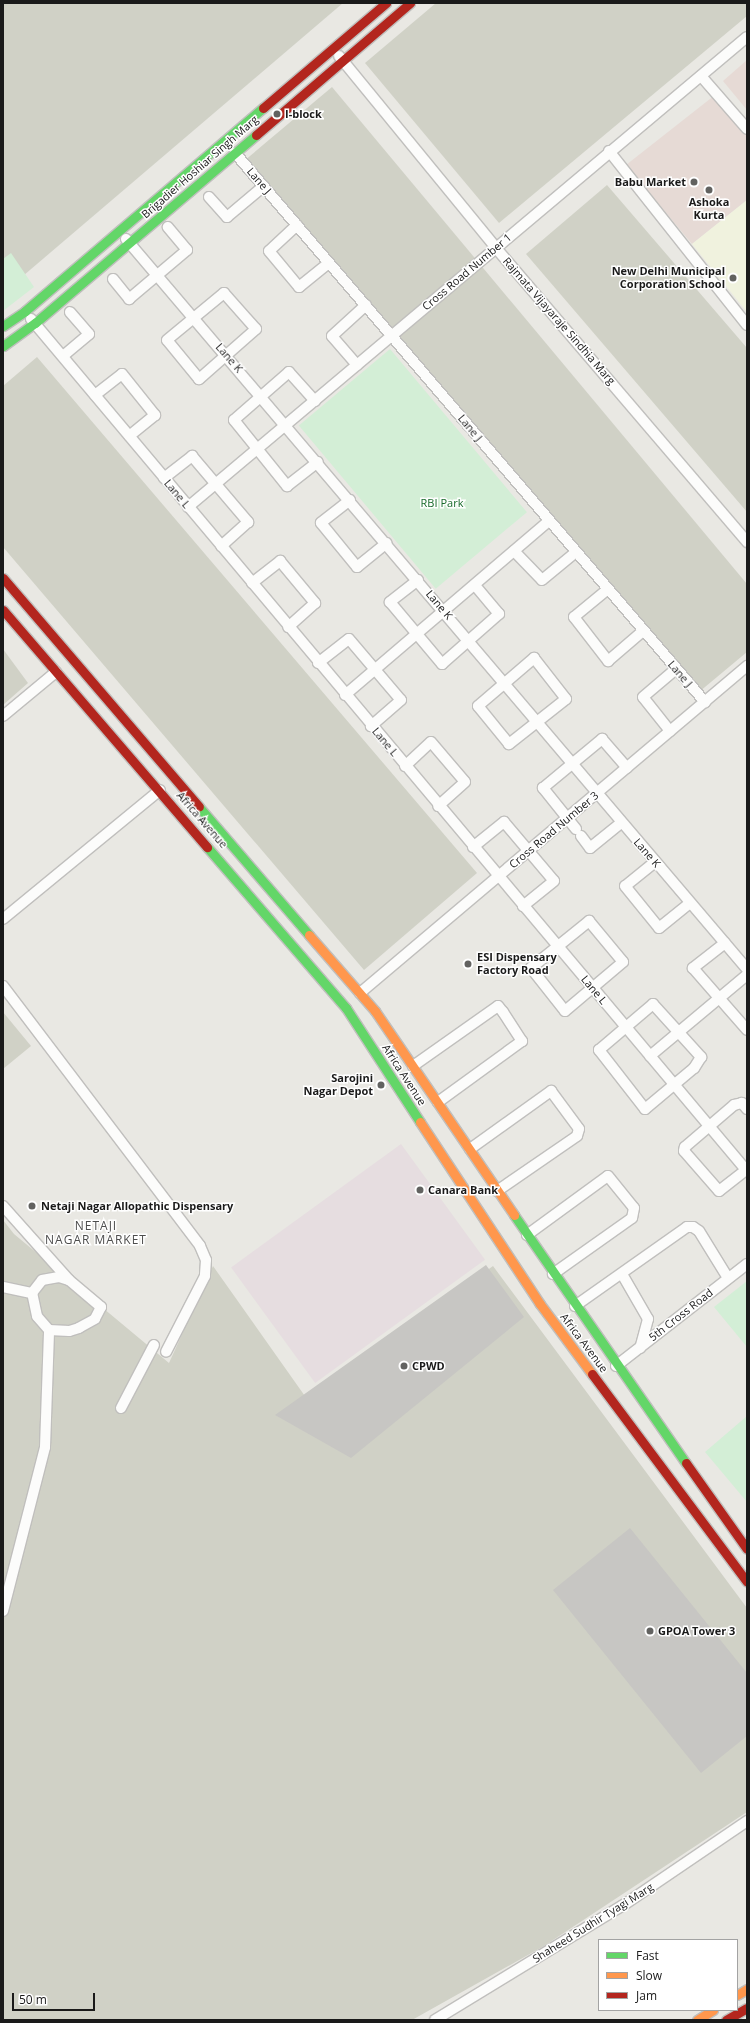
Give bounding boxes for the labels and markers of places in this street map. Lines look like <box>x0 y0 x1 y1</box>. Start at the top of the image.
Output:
place label: I-block <box>285 107 322 121</box>
marker: I-block <box>272 109 282 119</box>
place label: Babu Market <box>615 175 686 189</box>
marker: Babu Market <box>689 177 699 187</box>
marker: Ashoka Kurta <box>704 185 714 195</box>
place label: Ashoka Kurta <box>689 196 729 222</box>
place label: New Delhi Municipal Corporation School <box>612 265 725 291</box>
marker: New Delhi Municipal Corporation School <box>728 273 738 283</box>
place label: ESI Dispensary Factory Road <box>477 951 557 977</box>
marker: ESI Dispensary Factory Road <box>462 958 474 970</box>
place label: Sarojini Nagar Depot <box>304 1072 373 1098</box>
marker: Sarojini Nagar Depot <box>376 1080 386 1090</box>
place label: Canara Bank <box>428 1183 498 1197</box>
marker: Canara Bank <box>415 1185 425 1195</box>
place label: Netaji Nagar Allopathic Dispensary <box>41 1199 233 1213</box>
marker: Netaji Nagar Allopathic Dispensary <box>26 1200 38 1212</box>
place label: CPWD <box>412 1359 445 1373</box>
marker: CPWD <box>399 1361 409 1371</box>
place label: GPOA Tower 3 <box>658 1624 735 1638</box>
marker: GPOA Tower 3 <box>645 1626 655 1636</box>

